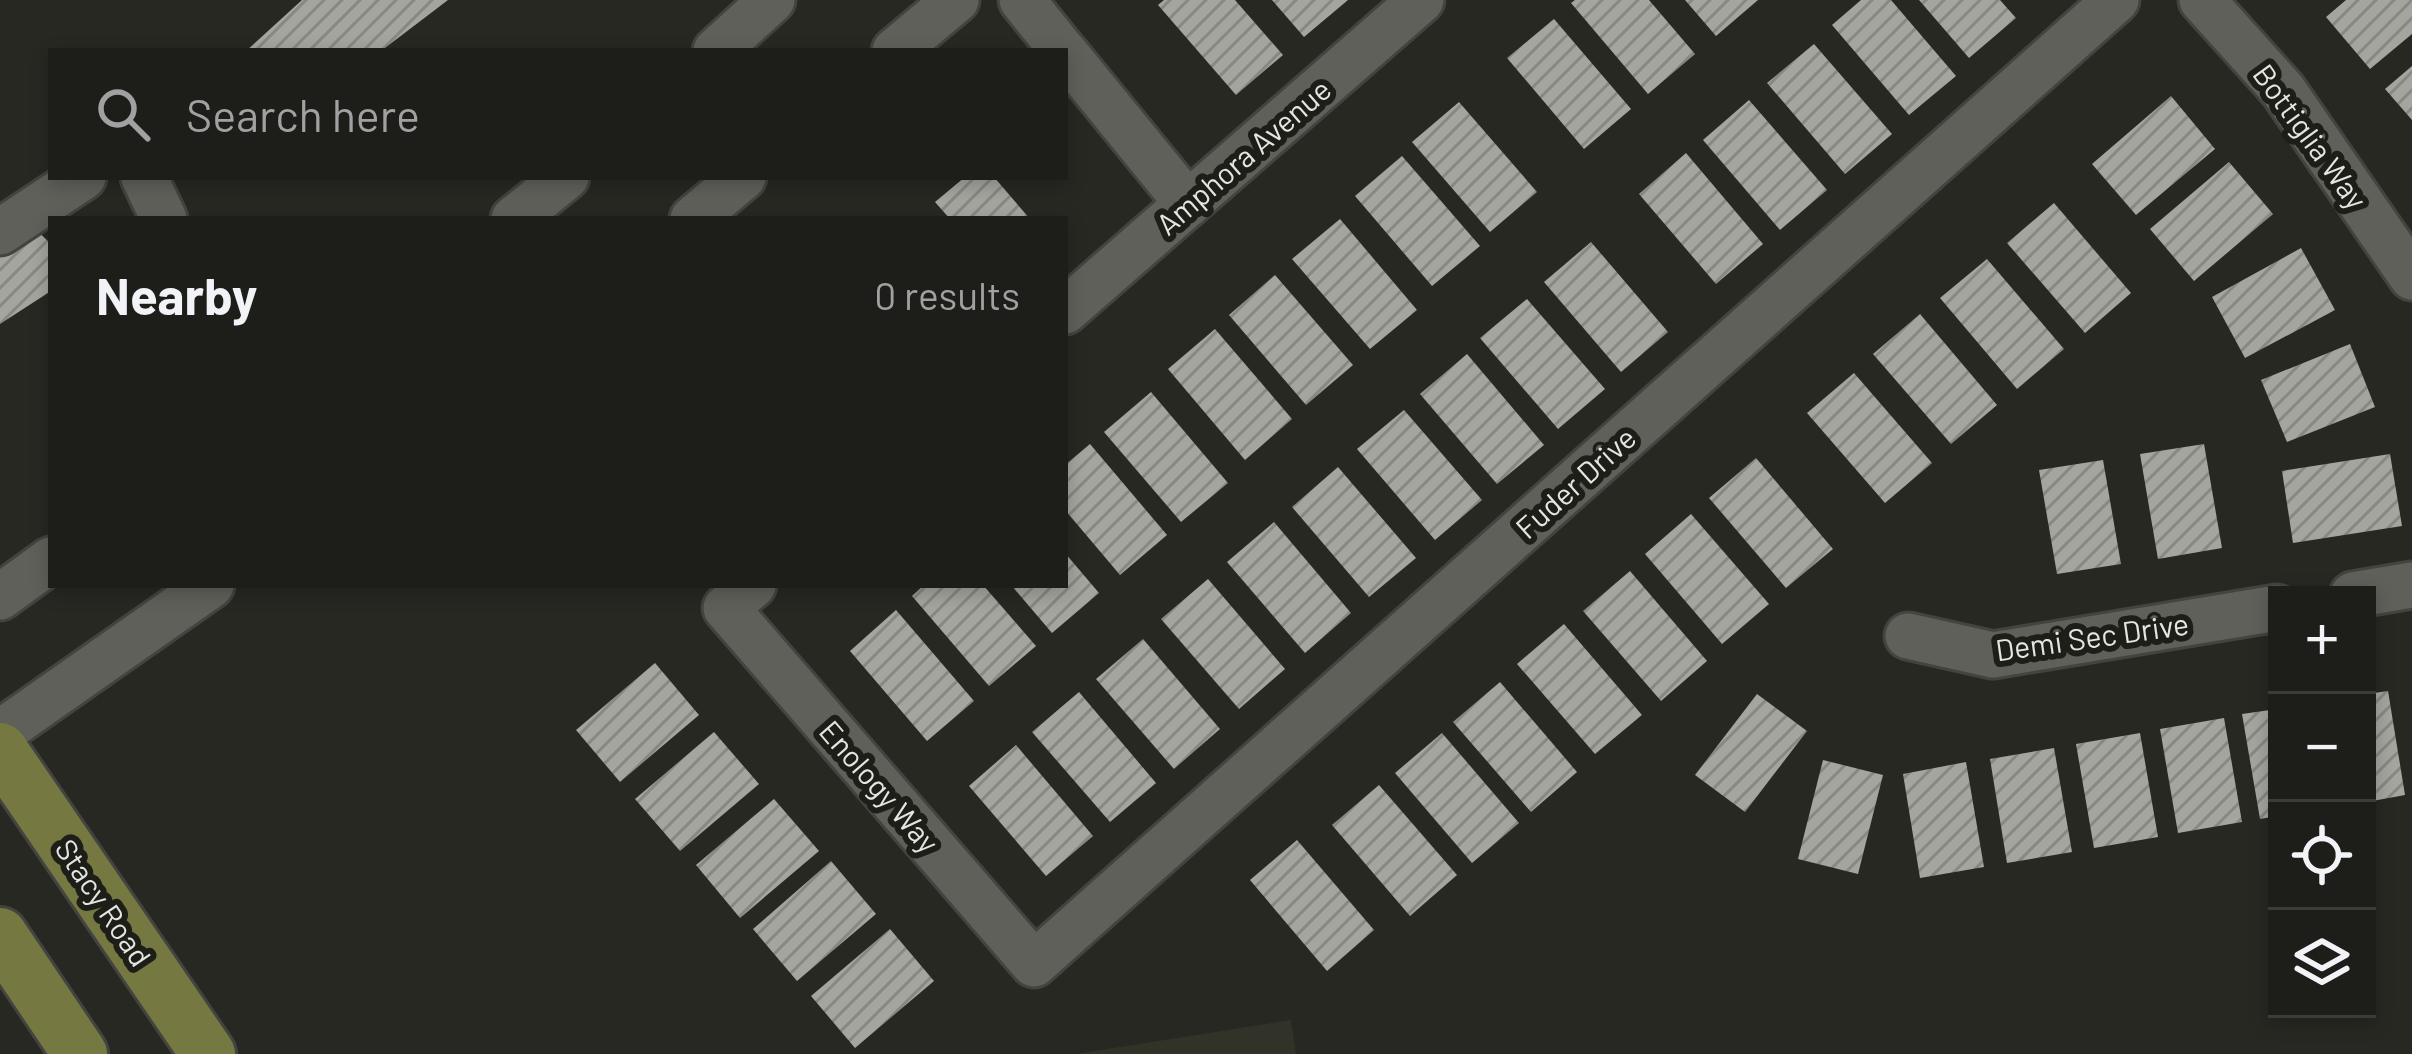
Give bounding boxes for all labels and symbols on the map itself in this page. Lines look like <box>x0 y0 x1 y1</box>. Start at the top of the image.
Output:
street label: Bottiglia Way <box>2246 57 2376 216</box>
street label: Amphora Avenue <box>1148 70 1338 242</box>
street label: Fuder Drive <box>1508 419 1642 545</box>
street label: Demi Sec Drive <box>1993 605 2191 667</box>
street label: Enology Way <box>813 712 947 860</box>
street label: Stacy Road <box>48 832 160 972</box>

